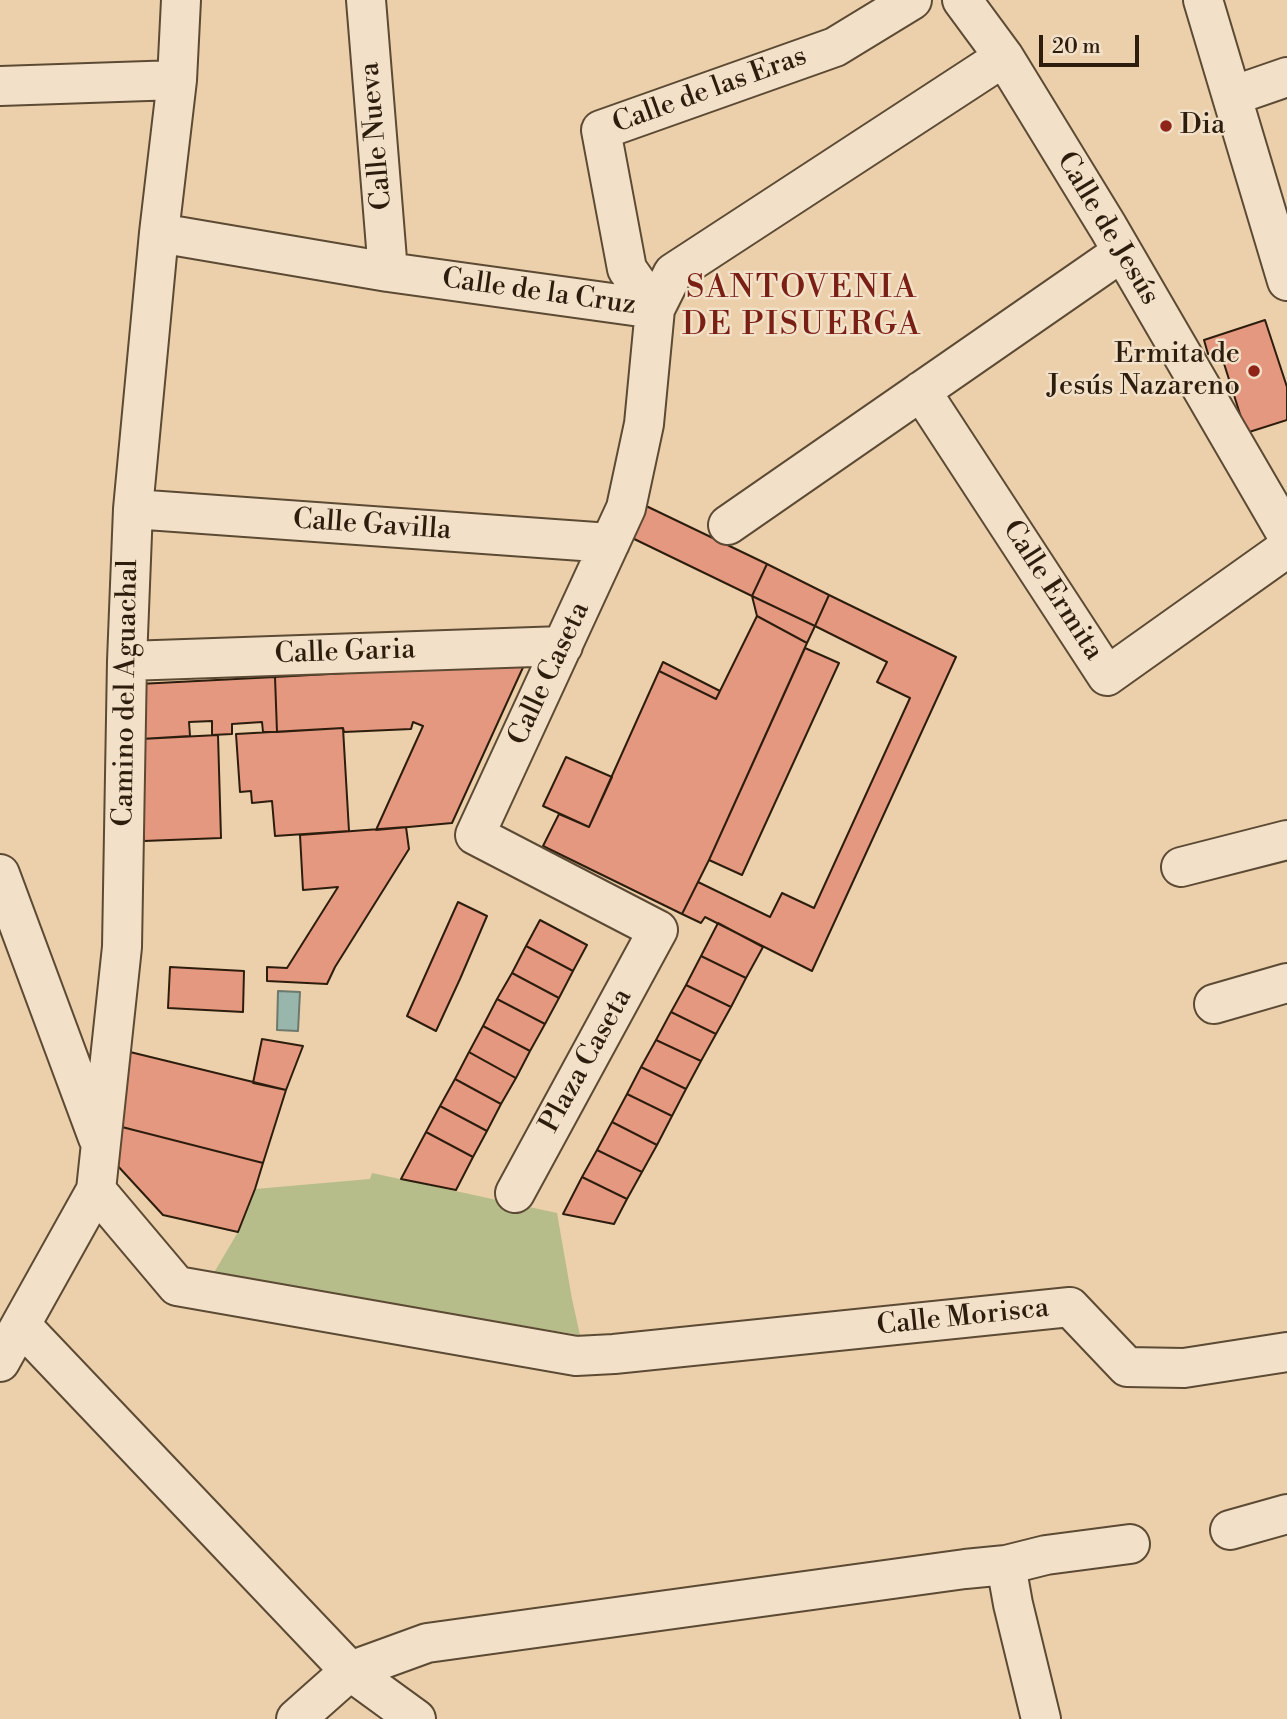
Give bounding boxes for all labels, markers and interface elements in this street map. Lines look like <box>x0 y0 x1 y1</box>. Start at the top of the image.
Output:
scale bar <box>1042 21 1142 65</box>
text: 20 m <box>1052 34 1101 60</box>
street label: Calle de las Eras <box>608 40 812 142</box>
street label: Calle Nueva <box>354 61 400 211</box>
place label: Dia <box>1180 109 1225 143</box>
marker: Dia <box>1158 118 1174 134</box>
street label: Calle de Jesús <box>1048 146 1166 312</box>
street label: Calle de la Cruz <box>440 263 638 323</box>
district label: SANTOVENIA DE PISUERGA <box>683 270 921 345</box>
place label: Ermita de Jesús Nazareno <box>1047 338 1240 404</box>
marker: Ermita de Jesús Nazareno <box>1246 363 1262 379</box>
street label: Calle Gavilla <box>292 504 452 548</box>
street label: Calle Ermita <box>994 515 1110 667</box>
street label: Camino del Aguachal <box>108 559 146 827</box>
street label: Calle Caseta <box>502 597 598 751</box>
street label: Calle Garia <box>274 634 416 672</box>
street label: Plaza Caseta <box>534 983 640 1139</box>
street label: Calle Morisca <box>875 1292 1051 1344</box>

